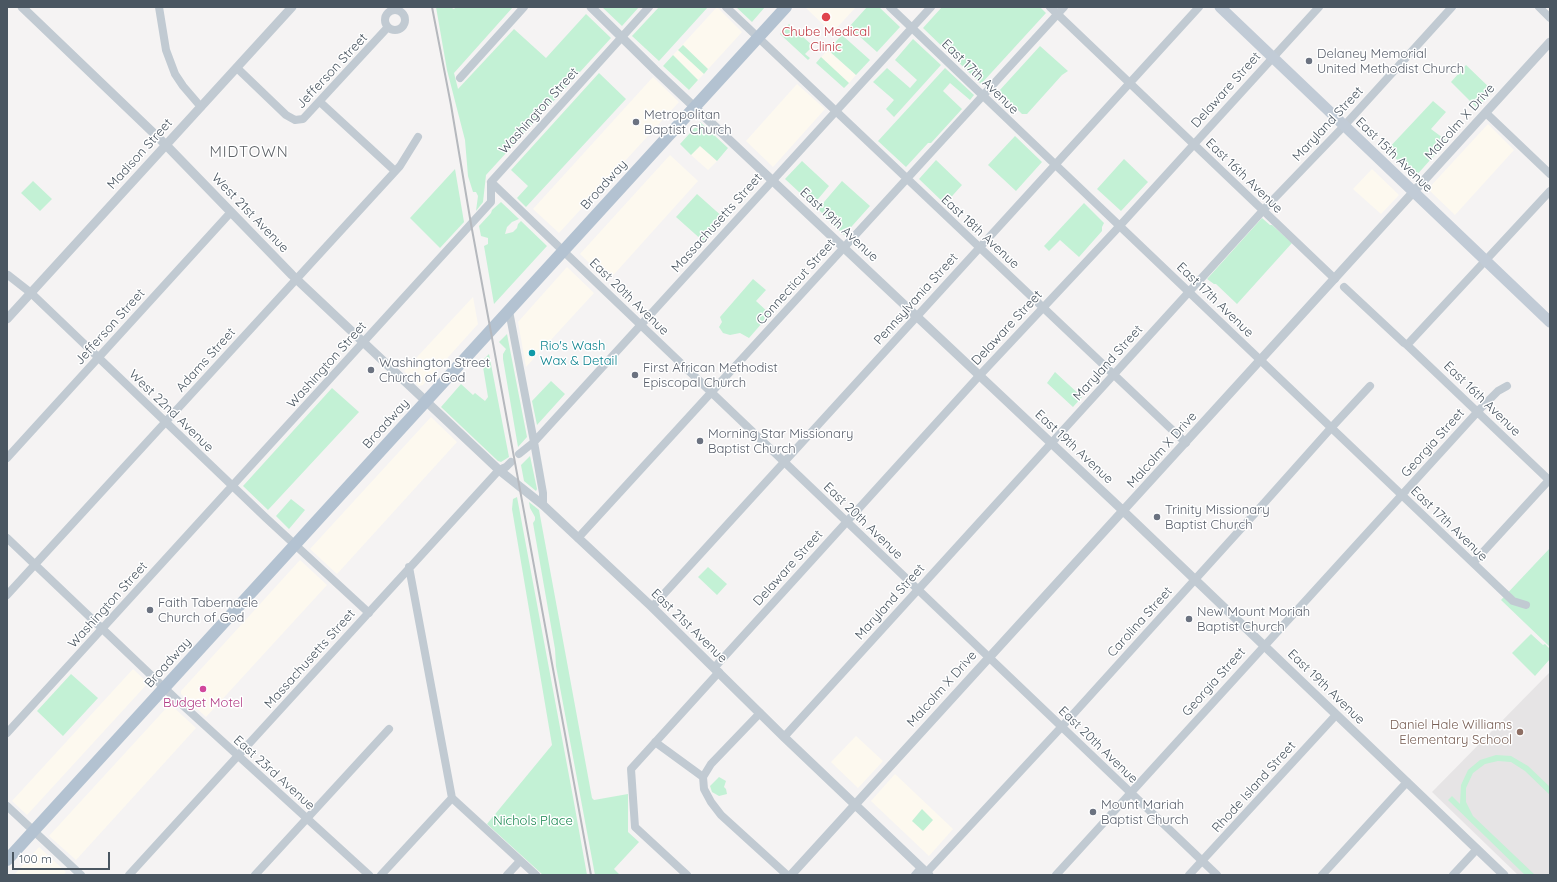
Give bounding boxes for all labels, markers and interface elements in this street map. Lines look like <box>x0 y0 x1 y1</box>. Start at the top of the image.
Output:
marker: Chube Medical Clinic <box>820 11 832 23</box>
place label: Chube Medical Clinic <box>782 24 870 55</box>
street label: Jefferson Street <box>293 30 371 112</box>
street label: East 17th Avenue <box>938 36 1022 118</box>
place label: Delaney Memorial United Methodist Church <box>1317 46 1464 77</box>
street label: Delaware Street <box>1188 49 1264 131</box>
marker: Delaney Memorial United Methodist Church <box>1304 56 1314 66</box>
street label: Washington Street <box>496 65 582 157</box>
street label: Malcolm X Drive <box>1422 81 1498 163</box>
street label: Maryland Street <box>1289 83 1367 165</box>
place label: Metropolitan Baptist Church <box>644 107 732 138</box>
street label: East 15th Avenue <box>1352 114 1436 196</box>
street label: Madison Street <box>104 115 176 193</box>
marker: Metropolitan Baptist Church <box>631 117 641 127</box>
street label: East 16th Avenue <box>1202 135 1286 217</box>
district label: MIDTOWN <box>209 143 289 161</box>
street label: Broadway <box>578 157 630 213</box>
street label: West 21st Avenue <box>208 170 292 256</box>
street label: Massachusetts Street <box>668 170 766 276</box>
street label: East 19th Avenue <box>797 185 881 265</box>
street label: East 18th Avenue <box>938 192 1022 272</box>
street label: Connecticut Street <box>753 236 839 328</box>
street label: Pennsylvania Street <box>871 250 961 348</box>
street label: East 20th Avenue <box>586 255 672 339</box>
street label: East 17th Avenue <box>1173 259 1257 341</box>
street label: Jefferson Street <box>72 286 148 368</box>
street label: Delaware Street <box>968 287 1046 369</box>
street label: Washington Street <box>284 319 370 411</box>
street label: Maryland Street <box>1070 322 1146 404</box>
street label: Adams Street <box>173 325 239 395</box>
place label: Rio's Wash Wax & Detail <box>540 338 617 369</box>
marker: Rio's Wash Wax & Detail <box>527 348 537 358</box>
place label: Washington Street Church of God <box>379 355 490 386</box>
street label: East 16th Avenue <box>1440 358 1524 440</box>
place label: First African Methodist Episcopal Church <box>643 360 778 391</box>
marker: Washington Street Church of God <box>366 365 376 375</box>
street label: West 22nd Avenue <box>125 367 217 455</box>
marker: First African Methodist Episcopal Church <box>630 370 640 380</box>
street label: Broadway <box>360 396 412 452</box>
street label: Georgia Street <box>1398 405 1468 481</box>
street label: East 19th Avenue <box>1032 407 1116 487</box>
street label: Malcolm X Drive <box>1124 409 1200 491</box>
place label: Morning Star Missionary Baptist Church <box>708 426 853 457</box>
marker: Morning Star Missionary Baptist Church <box>695 436 705 446</box>
street label: East 20th Avenue <box>820 479 906 563</box>
street label: East 17th Avenue <box>1407 483 1491 565</box>
place label: Trinity Missionary Baptist Church <box>1165 502 1270 533</box>
marker: Trinity Missionary Baptist Church <box>1152 512 1162 522</box>
street label: Delaware Street <box>750 527 826 609</box>
street label: Washington Street <box>65 559 151 651</box>
street label: Maryland Street <box>852 561 928 643</box>
street label: Carolina Street <box>1104 584 1176 660</box>
street label: East 21st Avenue <box>648 586 730 666</box>
place label: Faith Tabernacle Church of God <box>158 595 258 626</box>
place label: New Mount Moriah Baptist Church <box>1197 604 1310 635</box>
marker: Faith Tabernacle Church of God <box>145 605 155 615</box>
street label: Massachusetts Street <box>261 606 359 712</box>
marker: New Mount Moriah Baptist Church <box>1184 614 1194 624</box>
street label: Broadway <box>142 635 194 691</box>
street label: Georgia Street <box>1179 644 1249 720</box>
street label: East 19th Avenue <box>1284 646 1368 728</box>
street label: Malcolm X Drive <box>904 648 980 730</box>
marker: Budget Motel <box>198 684 208 694</box>
place label: Budget Motel <box>163 695 243 711</box>
street label: East 20th Avenue <box>1055 703 1141 787</box>
place label: Daniel Hale Williams Elementary School <box>1390 717 1512 748</box>
marker: Daniel Hale Williams Elementary School <box>1515 727 1525 737</box>
street label: East 23rd Avenue <box>230 732 318 814</box>
street label: Rhode Island Street <box>1209 738 1299 836</box>
place label: Mount Mariah Baptist Church <box>1101 797 1189 828</box>
marker: Mount Mariah Baptist Church <box>1088 807 1098 817</box>
park label: Nichols Place <box>493 813 573 829</box>
scale bar <box>14 844 112 870</box>
text: 100 m <box>19 851 52 866</box>

